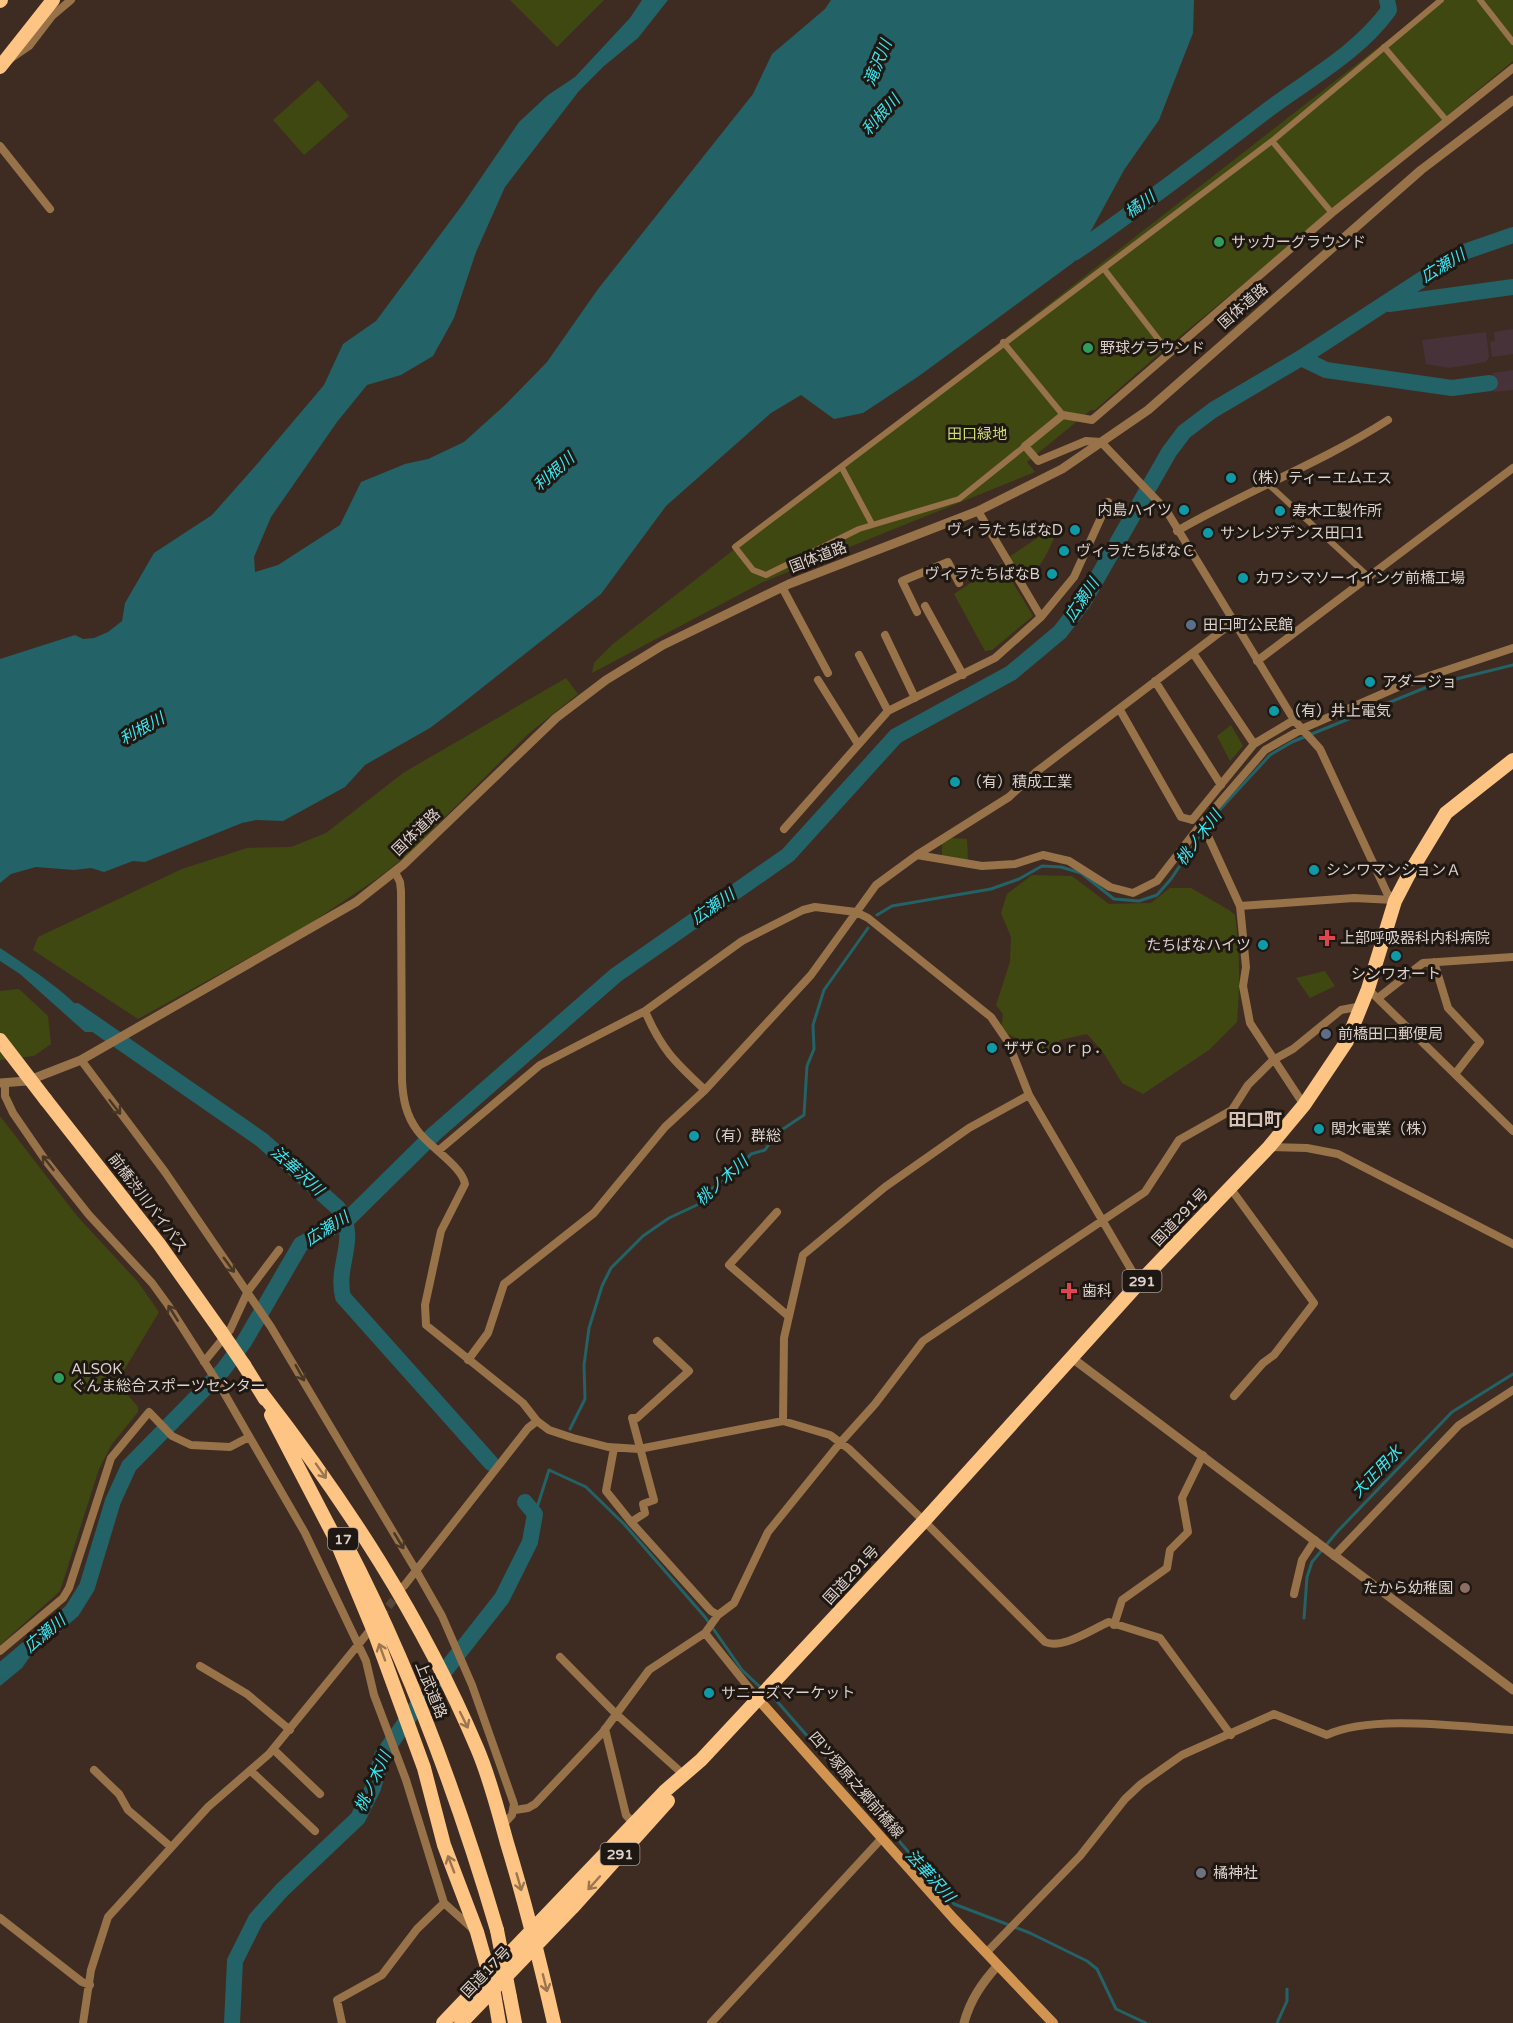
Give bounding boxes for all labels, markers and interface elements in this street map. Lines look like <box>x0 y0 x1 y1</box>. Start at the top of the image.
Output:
water label: 滝沢川 <box>860 35 897 89</box>
water label: 利根川 <box>858 89 906 140</box>
water label: 橘川 <box>1121 186 1160 222</box>
place label: サッカーグラウンド <box>1231 233 1366 251</box>
marker: サッカーグラウンド <box>1212 235 1226 249</box>
water label: 広瀬川 <box>1417 244 1470 287</box>
street label: 国体道路 <box>1214 280 1272 332</box>
place label: 野球グラウンド <box>1100 339 1205 357</box>
marker: 野球グラウンド <box>1081 341 1095 355</box>
park label: 田口緑地 <box>947 425 1007 443</box>
water label: 利根川 <box>529 447 580 495</box>
place label: （株）ティーエムエス <box>1243 469 1392 487</box>
marker: （株）ティーエムエス <box>1224 471 1238 485</box>
place label: 内島ハイツ <box>1097 501 1172 519</box>
place label: 寿木工製作所 <box>1292 502 1382 520</box>
marker: 内島ハイツ <box>1177 503 1191 517</box>
marker: 寿木工製作所 <box>1273 504 1287 518</box>
place label: ヴィラたちばなD <box>947 521 1063 539</box>
marker: ヴィラたちばなD <box>1068 523 1082 537</box>
place label: サンレジデンス田口1 <box>1220 524 1364 542</box>
marker: サンレジデンス田口1 <box>1201 526 1215 540</box>
street label: 国体道路 <box>787 538 849 576</box>
place label: ヴィラたちばなＣ <box>1076 542 1196 560</box>
marker: ヴィラたちばなＣ <box>1057 544 1071 558</box>
place label: ヴィラたちばなB <box>925 565 1040 583</box>
marker: ヴィラたちばなB <box>1045 567 1059 581</box>
place label: カワシマソーイイング前橋工場 <box>1255 569 1465 587</box>
marker: カワシマソーイイング前橋工場 <box>1236 571 1250 585</box>
water label: 広瀬川 <box>1060 573 1105 625</box>
place label: 田口町公民館 <box>1203 616 1293 634</box>
marker: 田口町公民館 <box>1184 618 1198 632</box>
place label: アダージョ <box>1382 673 1457 691</box>
marker: アダージョ <box>1363 675 1377 689</box>
place label: （有）井上電気 <box>1286 702 1391 720</box>
marker: （有）井上電気 <box>1267 704 1281 718</box>
water label: 利根川 <box>116 708 170 749</box>
place label: （有）積成工業 <box>967 773 1072 791</box>
marker: （有）積成工業 <box>948 775 962 789</box>
street label: 国体道路 <box>388 805 444 859</box>
water label: 桃ノ木川 <box>1172 805 1227 870</box>
place label: シンワマンションＡ <box>1326 861 1461 879</box>
marker: シンワマンションＡ <box>1307 863 1321 877</box>
water label: 広瀬川 <box>688 884 740 929</box>
marker: 上部呼吸器科内科病院 <box>1318 929 1336 947</box>
place label: 上部呼吸器科内科病院 <box>1340 929 1490 947</box>
place label: たちばなハイツ <box>1146 936 1251 954</box>
marker: たちばなハイツ <box>1256 938 1270 952</box>
marker: シンワオート <box>1389 949 1403 963</box>
place label: シンワオート <box>1351 965 1441 983</box>
place label: 前橋田口郵便局 <box>1338 1025 1443 1043</box>
marker: 前橋田口郵便局 <box>1319 1027 1333 1041</box>
place label: ザザＣｏｒｐ． <box>1004 1039 1109 1057</box>
marker: ザザＣｏｒｐ． <box>985 1041 999 1055</box>
one-way arrow <box>109 1099 122 1115</box>
district label: 田口町 <box>1228 1109 1282 1131</box>
place label: 関水電業（株） <box>1331 1120 1436 1138</box>
marker: 関水電業（株） <box>1312 1122 1326 1136</box>
place label: （有）群総 <box>706 1127 781 1145</box>
marker: （有）群総 <box>687 1129 701 1143</box>
water label: 法華沢川 <box>267 1142 329 1201</box>
street label: 前橋渋川バイパス <box>105 1150 191 1256</box>
water label: 桃ノ木川 <box>692 1151 754 1210</box>
one-way arrow <box>42 1156 54 1172</box>
street label: 国道291号 <box>1148 1184 1212 1250</box>
water label: 広瀬川 <box>301 1207 354 1250</box>
one-way arrow <box>223 1257 235 1273</box>
road number: 291 <box>1122 1270 1162 1292</box>
marker: 歯科 <box>1060 1282 1078 1300</box>
place label: 歯科 <box>1082 1282 1112 1300</box>
one-way arrow <box>166 1305 178 1322</box>
place label: ALSOK ぐんま総合スポーツセンター <box>71 1360 266 1395</box>
one-way arrow <box>295 1364 307 1381</box>
marker: ALSOK ぐんま総合スポーツセンター <box>52 1371 66 1385</box>
water label: 大正用水 <box>1348 1441 1408 1502</box>
one-way arrow <box>315 1463 327 1479</box>
road number: 17 <box>328 1528 358 1550</box>
one-way arrow <box>393 1532 405 1549</box>
street label: 国道291号 <box>819 1542 883 1608</box>
place label: たから幼稚園 <box>1363 1579 1453 1597</box>
marker: たから幼稚園 <box>1458 1581 1472 1595</box>
water label: 広瀬川 <box>20 1610 71 1657</box>
one-way arrow <box>375 1643 386 1662</box>
street label: 上武道路 <box>411 1659 451 1721</box>
place label: サニーズマーケット <box>721 1684 855 1702</box>
marker: サニーズマーケット <box>702 1686 716 1700</box>
one-way arrow <box>459 1711 470 1729</box>
street label: 四ツ塚原之郷前橋線 <box>805 1728 907 1842</box>
water label: 桃ノ木川 <box>350 1747 396 1815</box>
road number: 291 <box>600 1843 640 1865</box>
water label: 法華沢川 <box>901 1846 960 1908</box>
one-way arrow <box>445 1855 456 1874</box>
place label: 橘神社 <box>1213 1864 1258 1882</box>
marker: 橘神社 <box>1194 1866 1208 1880</box>
one-way arrow <box>514 1872 525 1891</box>
one-way arrow <box>587 1876 601 1891</box>
street label: 国道17号 <box>457 1943 515 2001</box>
one-way arrow <box>539 1973 551 1992</box>

